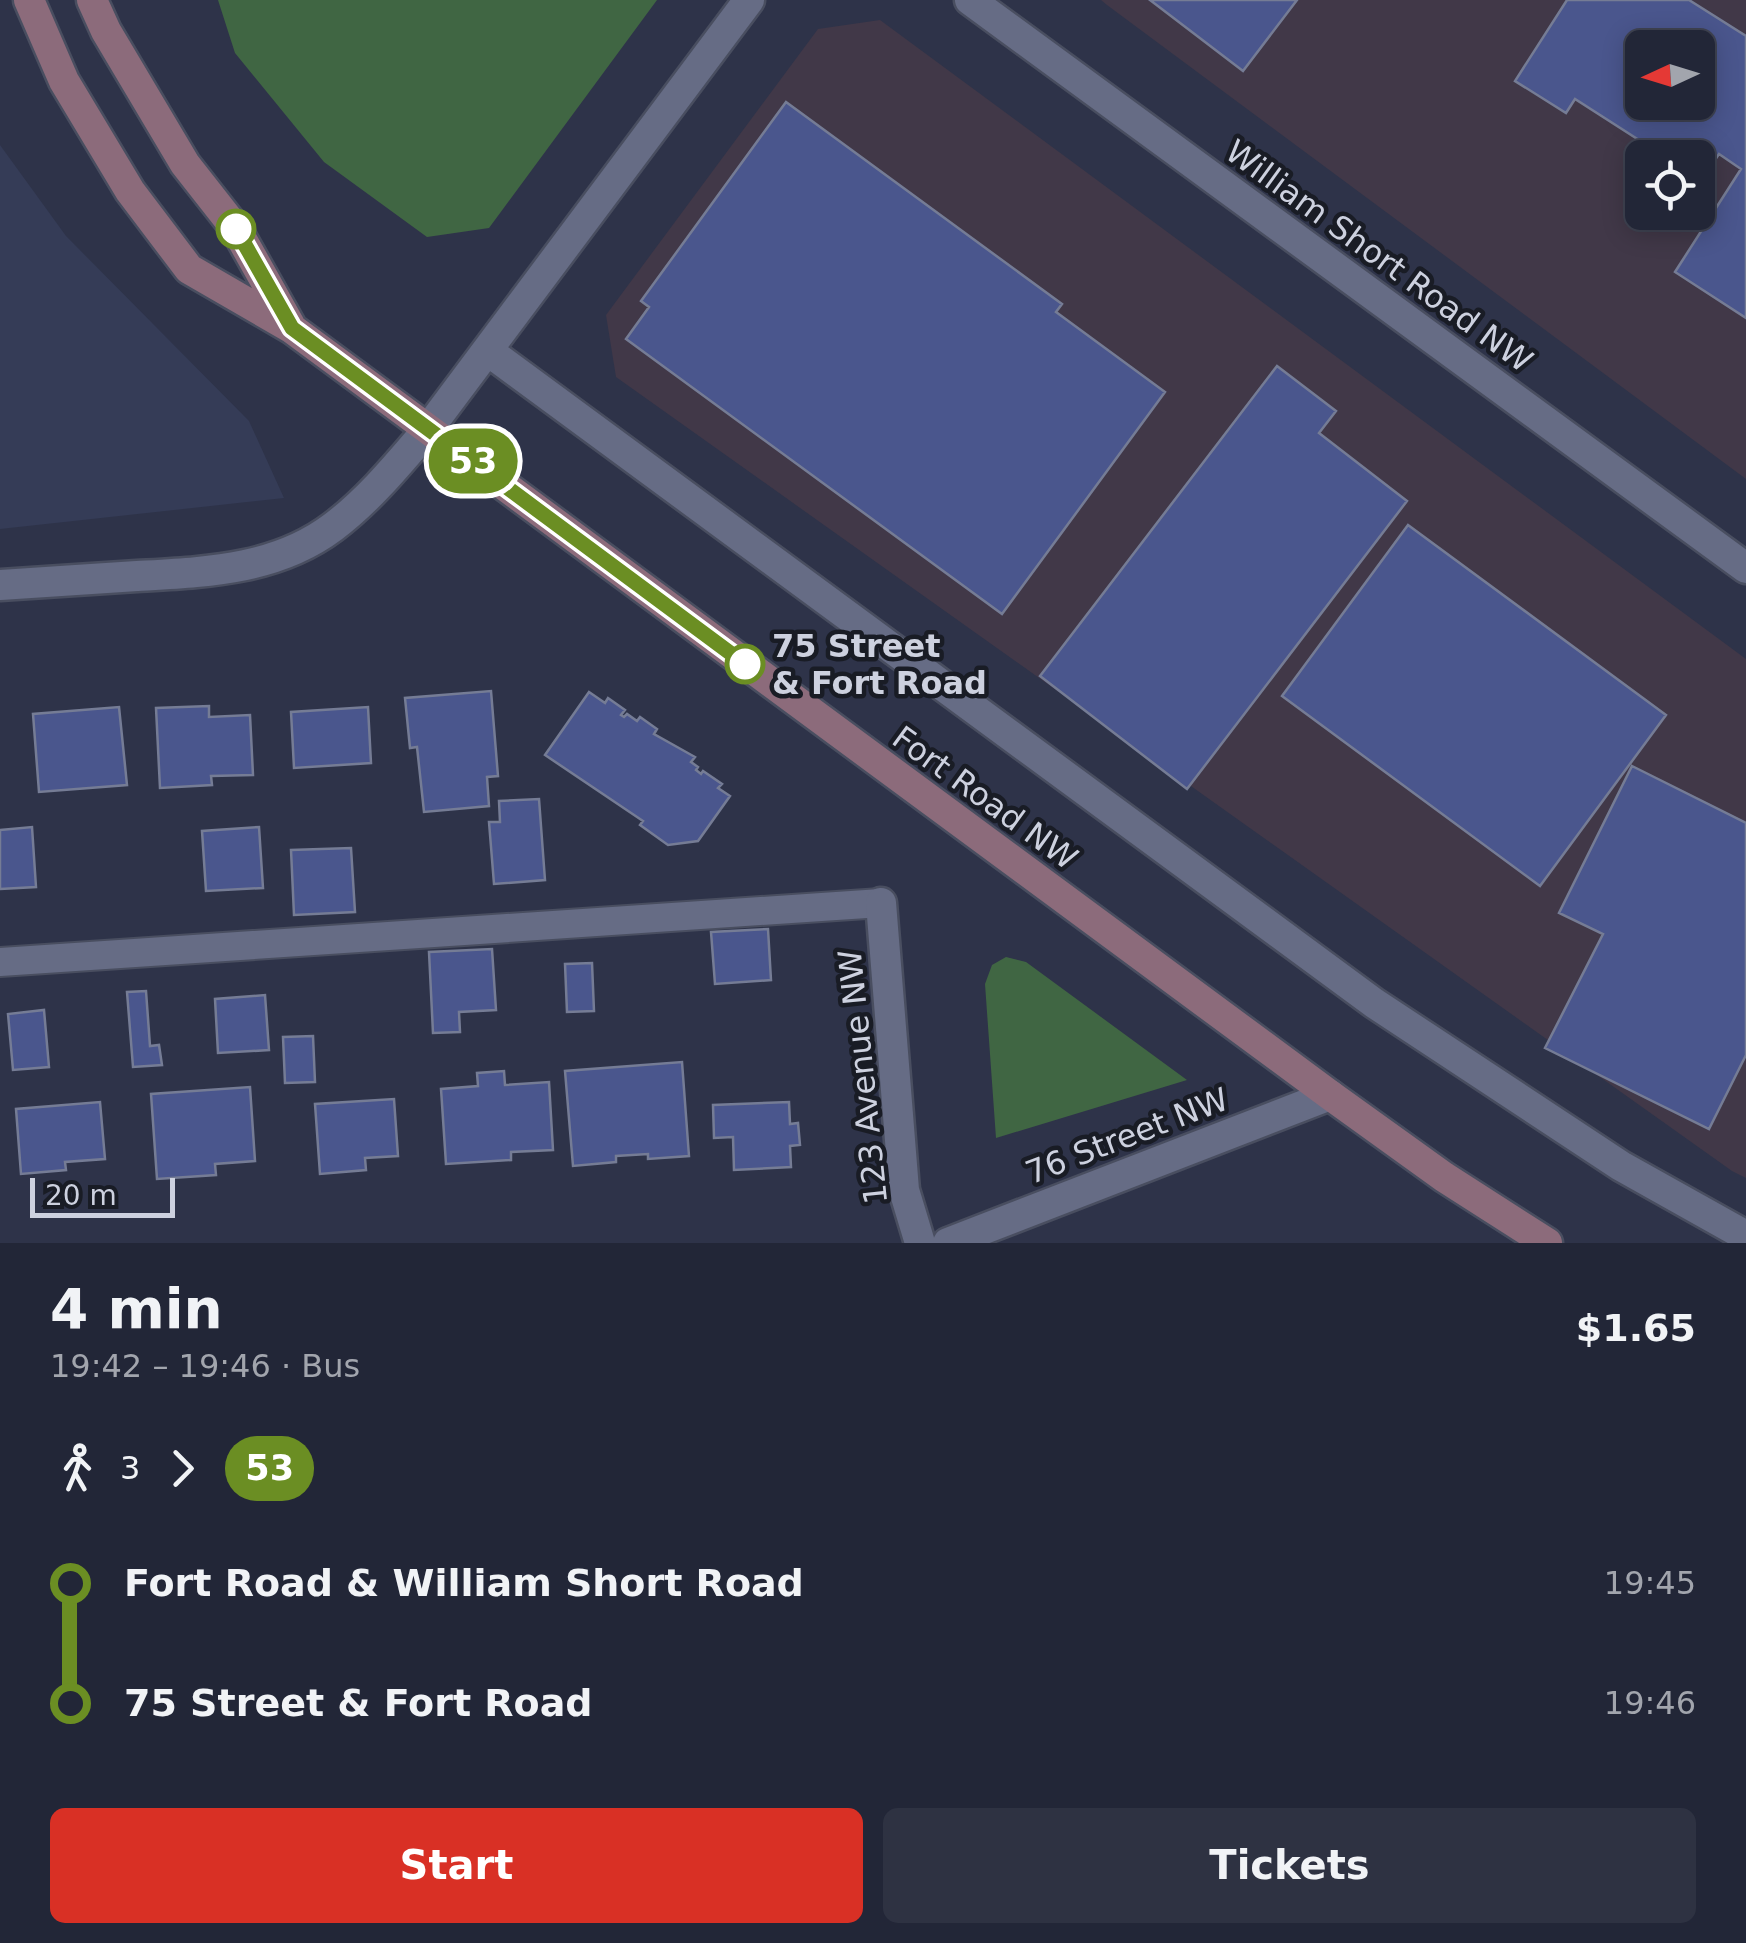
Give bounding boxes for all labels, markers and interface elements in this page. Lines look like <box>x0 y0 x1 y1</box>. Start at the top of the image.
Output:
north arrow <box>1625 30 1715 120</box>
map controls <box>1625 30 1715 230</box>
street label: William Short Road NW <box>1218 132 1540 380</box>
button: locate <box>1625 140 1715 230</box>
unlabelled marker <box>217 210 255 248</box>
line badge: 53 <box>428 428 518 494</box>
text: 53 <box>449 441 497 481</box>
place label: 75 Street & Fort Road <box>772 627 987 702</box>
marker: 75 Street & Fort Road <box>726 645 764 683</box>
street label: Fort Road NW <box>885 718 1085 878</box>
street label: 123 Avenue NW <box>831 948 895 1206</box>
street label: 76 Street NW <box>1020 1080 1234 1192</box>
scale bar <box>30 1173 175 1218</box>
text: 20 m <box>45 1179 117 1212</box>
text: 4 min <box>50 1277 223 1341</box>
text: $1.65 <box>1576 1306 1696 1350</box>
text: 19:42 – 19:46 · Bus <box>50 1347 360 1385</box>
icon: walk <box>50 1441 105 1496</box>
icon: forward <box>155 1441 210 1496</box>
text: 53 <box>245 1448 294 1488</box>
text: 3 <box>120 1449 140 1487</box>
text: Fort Road & William Short Road <box>124 1561 804 1605</box>
text: 19:45 <box>1604 1564 1696 1602</box>
text: 75 Street & Fort Road <box>124 1681 593 1725</box>
text: 19:46 <box>1604 1684 1696 1722</box>
button: Start <box>50 1808 863 1923</box>
button: Tickets <box>883 1808 1696 1923</box>

